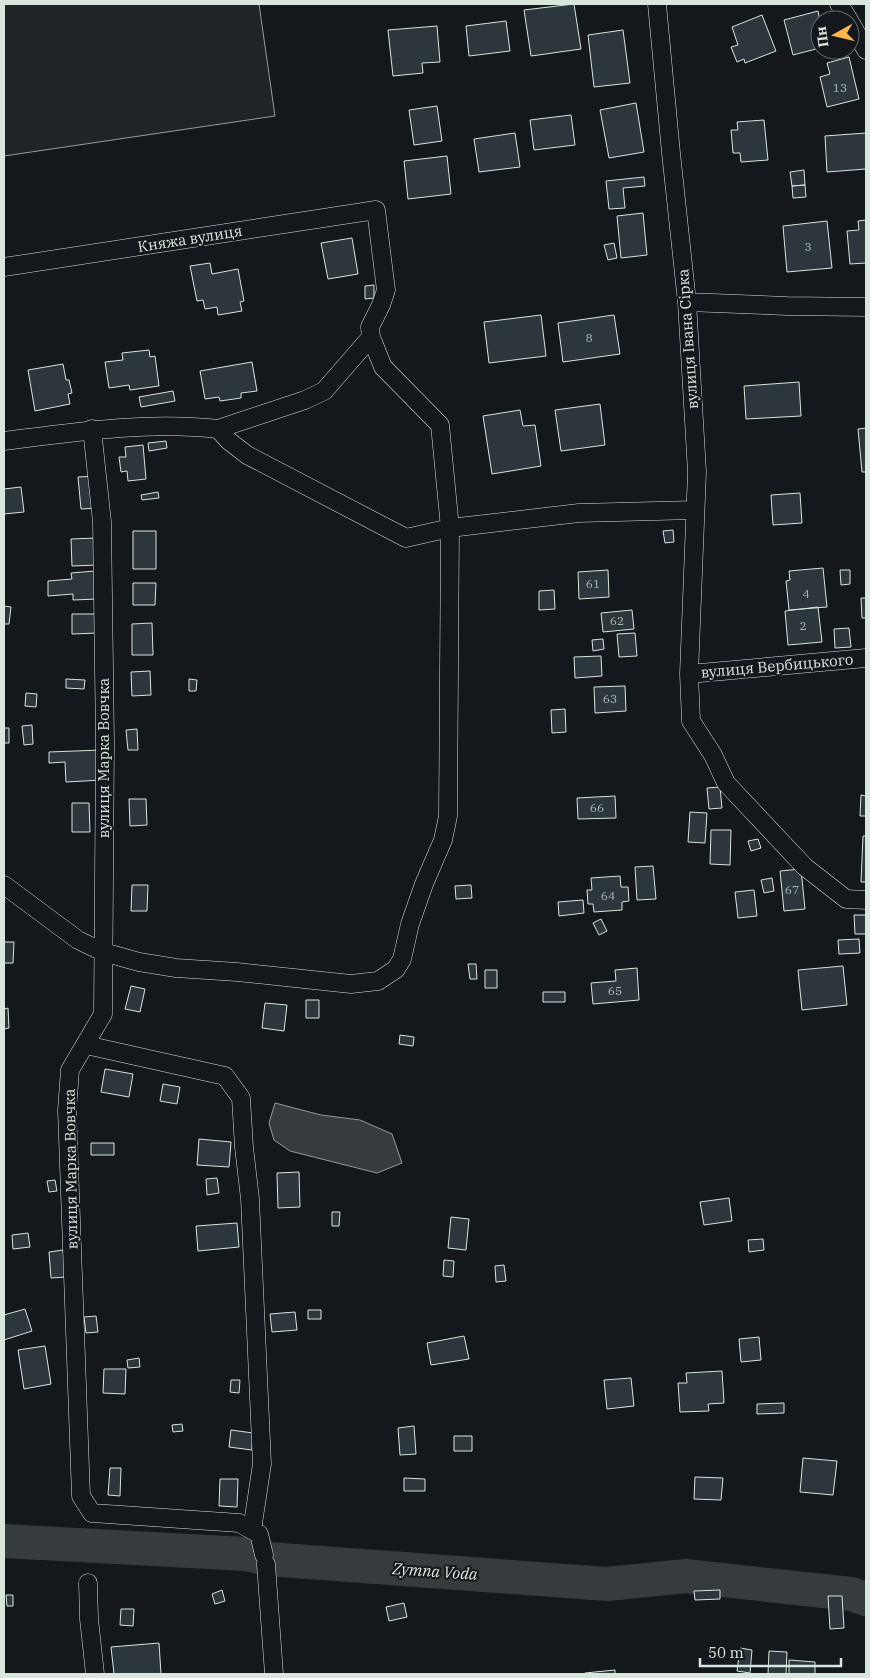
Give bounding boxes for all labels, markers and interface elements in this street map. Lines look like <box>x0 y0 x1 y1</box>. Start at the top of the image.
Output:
north arrow <box>810 10 860 60</box>
text: Пн <box>812 25 832 48</box>
house number: 13 <box>833 80 847 95</box>
street label: Княжа вулиця <box>136 221 244 256</box>
house number: 3 <box>804 239 812 254</box>
street label: вулиця Івана Сірка <box>673 268 702 410</box>
house number: 8 <box>585 330 593 345</box>
house number: 61 <box>586 576 600 591</box>
house number: 4 <box>802 586 810 601</box>
house number: 62 <box>610 613 624 628</box>
house number: 2 <box>799 618 807 633</box>
street label: вулиця Вербицького <box>700 649 854 682</box>
street label: вулиця Марка Вовчка <box>94 678 113 838</box>
house number: 63 <box>603 691 617 706</box>
house number: 66 <box>590 800 604 815</box>
house number: 67 <box>785 882 799 897</box>
house number: 64 <box>601 888 615 903</box>
house number: 65 <box>608 983 622 998</box>
street label: вулиця Марка Вовчка <box>60 1089 81 1249</box>
water label: Zymna Voda <box>391 1558 479 1584</box>
scale bar <box>700 1636 841 1668</box>
text: 50 m <box>708 1643 744 1662</box>

